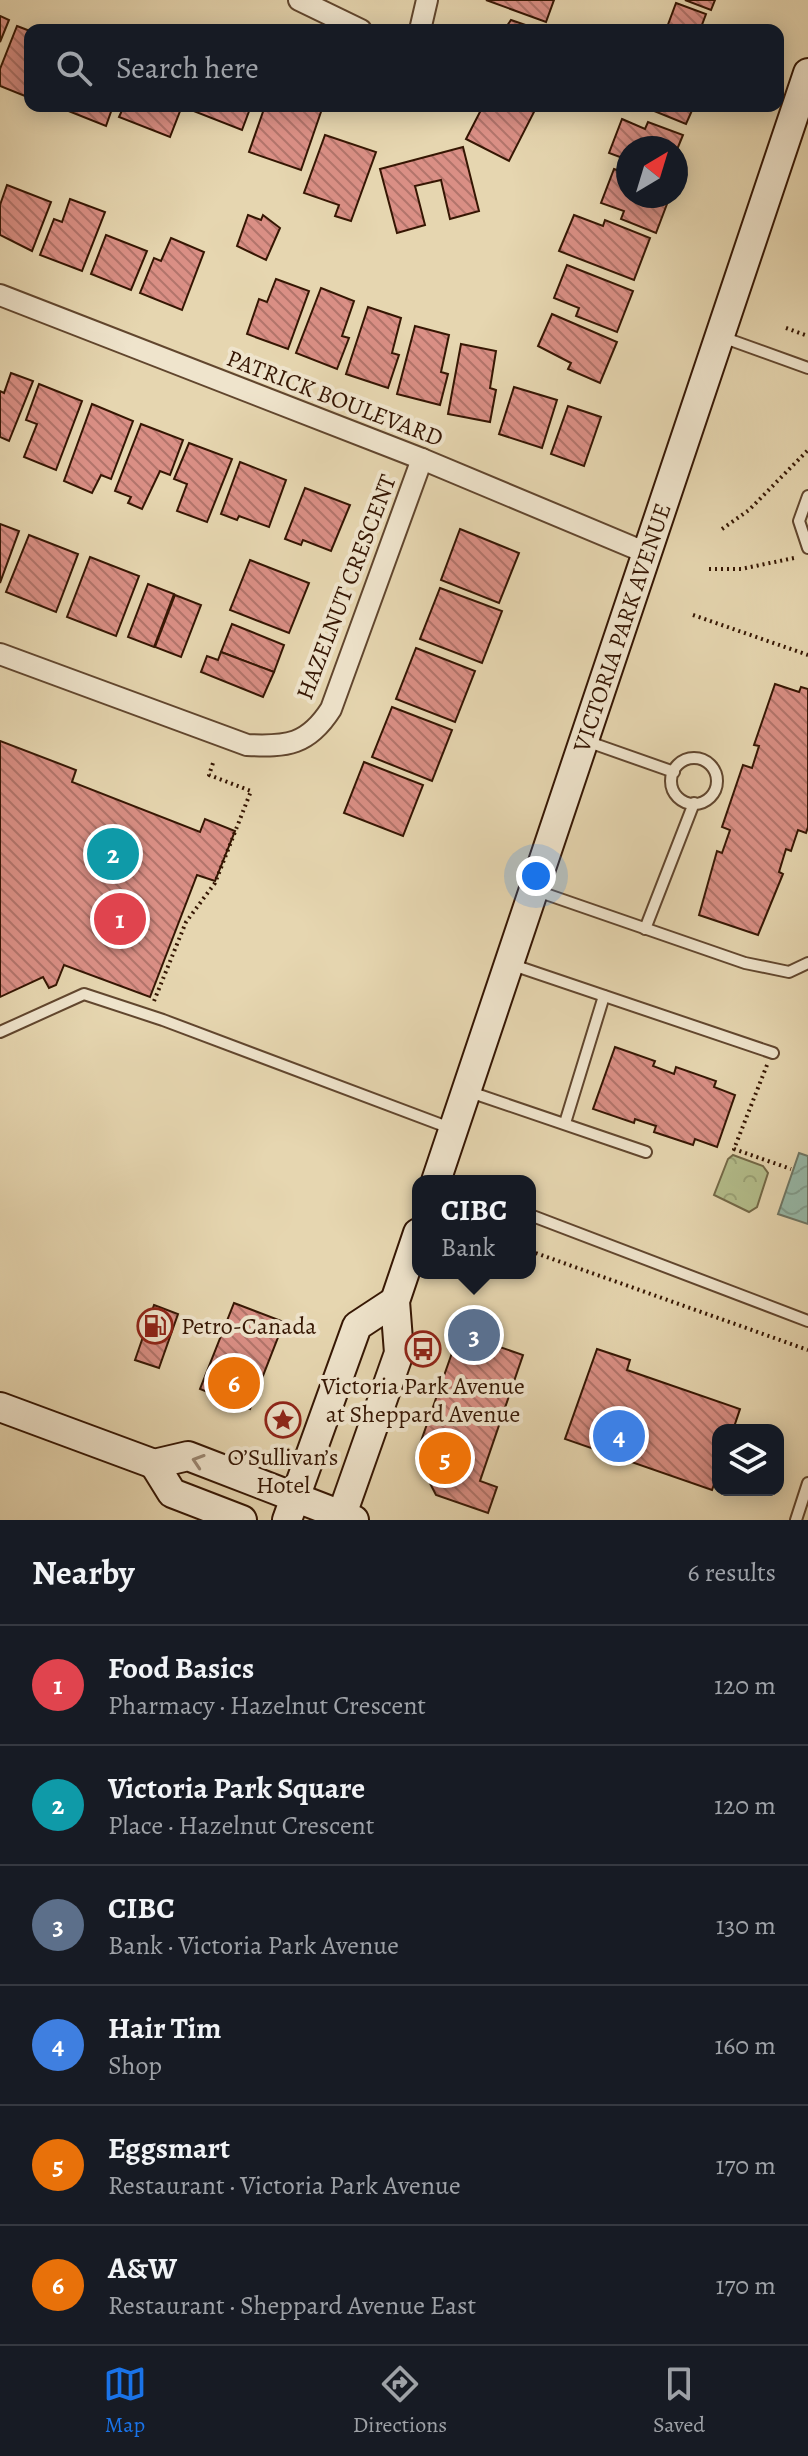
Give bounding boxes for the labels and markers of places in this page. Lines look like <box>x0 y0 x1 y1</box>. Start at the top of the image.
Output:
pin: 2 <box>87 824 139 884</box>
pin: 1 <box>94 889 146 949</box>
pin: 3 <box>448 1305 500 1365</box>
fuel station icon: Petro-Canada <box>136 1307 174 1345</box>
place label: Petro-Canada <box>181 1310 317 1342</box>
bus stop icon: Victoria Park Avenue at Sheppard Avenue <box>404 1330 442 1368</box>
pin: 6 <box>208 1353 260 1413</box>
place label: Victoria Park Avenue at Sheppard Avenue <box>320 1370 525 1430</box>
place icon: O’Sullivan’s Hotel <box>264 1401 302 1439</box>
pin: 4 <box>593 1406 645 1466</box>
pin: 5 <box>419 1428 471 1488</box>
place label: O’Sullivan’s Hotel <box>228 1441 338 1501</box>

